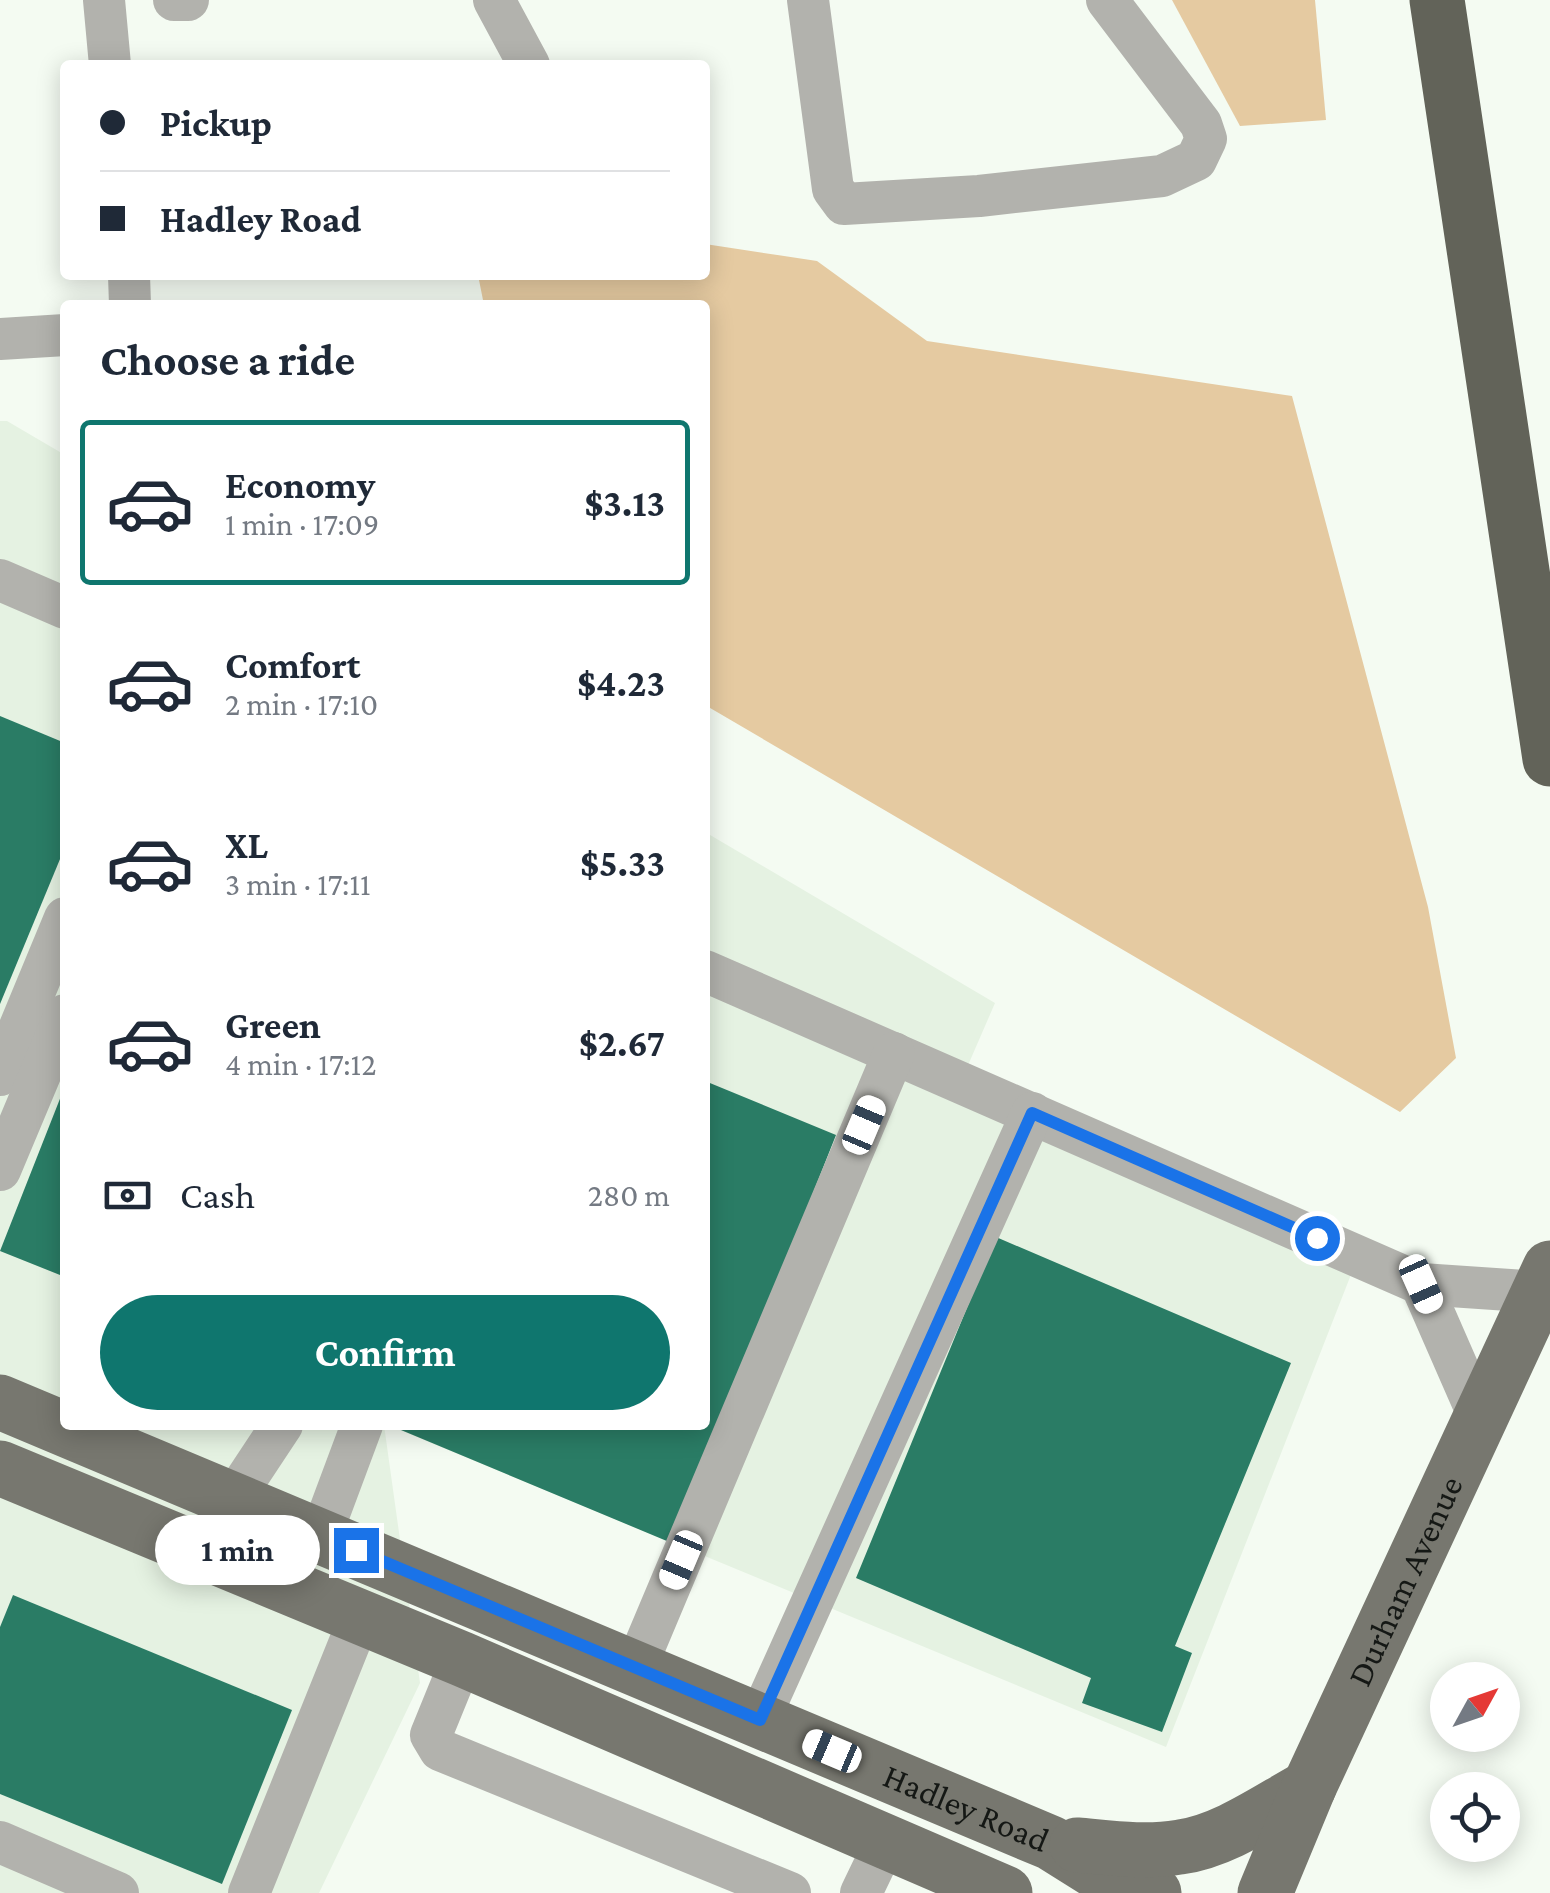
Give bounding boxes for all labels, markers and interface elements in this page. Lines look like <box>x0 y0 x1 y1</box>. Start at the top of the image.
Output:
text: Pickup <box>160 102 272 144</box>
text: Hadley Road <box>160 198 361 240</box>
text: Choose a ride <box>100 335 355 385</box>
icon: car <box>105 458 195 548</box>
text: Economy <box>225 464 375 506</box>
text: $3.13 <box>584 482 665 524</box>
text: 1 min · 17:09 <box>225 506 379 542</box>
icon: car <box>105 638 195 728</box>
text: Comfort <box>225 644 361 686</box>
text: $4.23 <box>577 662 665 704</box>
text: 2 min · 17:10 <box>225 686 378 722</box>
icon: car <box>105 818 195 908</box>
text: XL <box>225 824 268 866</box>
text: $5.33 <box>580 842 665 884</box>
text: 3 min · 17:11 <box>225 866 371 902</box>
icon: car <box>105 998 195 1088</box>
text: Green <box>225 1004 321 1046</box>
text: $2.67 <box>579 1022 665 1064</box>
text: 4 min · 17:12 <box>225 1046 376 1082</box>
car <box>838 1092 890 1158</box>
icon: cash <box>100 1168 155 1223</box>
text: Cash <box>180 1174 255 1216</box>
text: 280 m <box>588 1177 670 1213</box>
route start <box>1295 1216 1340 1261</box>
car <box>1395 1250 1447 1318</box>
button: Confirm <box>100 1295 670 1410</box>
street label: Durham Avenue <box>1340 1470 1471 1692</box>
callout: 1 min <box>156 1515 321 1585</box>
car <box>655 1527 707 1593</box>
route end <box>334 1528 379 1573</box>
text: 1 min <box>201 1532 274 1568</box>
north arrow <box>1430 1662 1520 1752</box>
map controls <box>1430 1662 1520 1862</box>
car <box>799 1725 865 1777</box>
street label: Hadley Road <box>878 1756 1055 1860</box>
button: locate <box>1430 1772 1520 1862</box>

